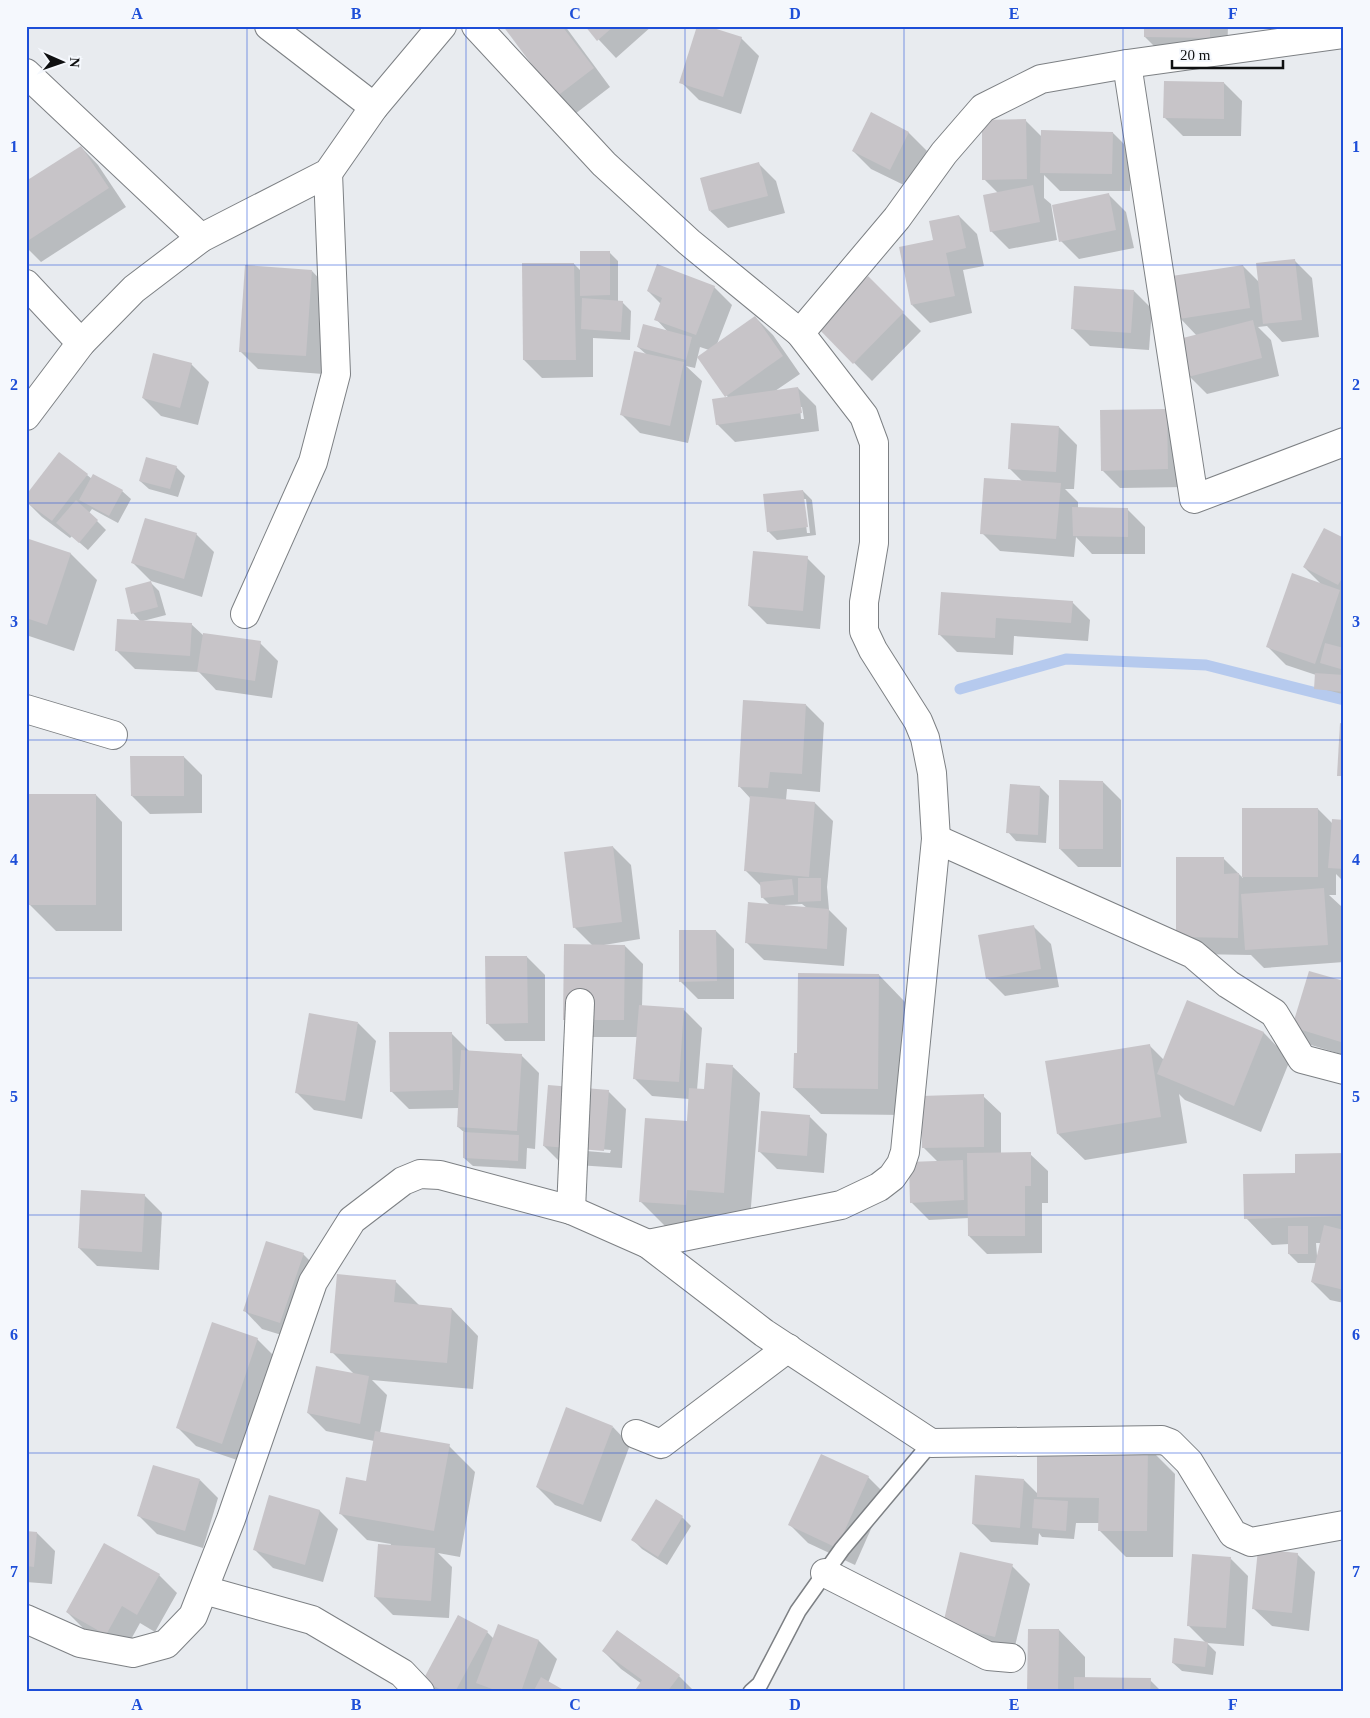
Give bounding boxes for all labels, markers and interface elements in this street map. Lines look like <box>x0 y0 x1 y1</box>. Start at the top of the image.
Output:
text: A <box>131 5 143 22</box>
text: B <box>351 5 362 22</box>
text: C <box>569 5 581 22</box>
text: D <box>789 5 801 22</box>
text: E <box>1009 5 1019 22</box>
text: F <box>1228 5 1238 22</box>
north arrow <box>38 38 88 88</box>
scale bar <box>1172 38 1284 70</box>
text: 20 m <box>1180 47 1211 63</box>
text: N <box>67 57 82 68</box>
text: 1 <box>10 138 18 155</box>
text: 1 <box>1352 138 1360 155</box>
text: 2 <box>10 376 18 393</box>
text: 2 <box>1352 376 1360 393</box>
text: 3 <box>10 613 18 630</box>
text: 3 <box>1352 613 1360 630</box>
text: 4 <box>10 851 18 868</box>
text: 4 <box>1352 851 1360 868</box>
text: 5 <box>10 1088 18 1105</box>
text: 5 <box>1352 1088 1360 1105</box>
text: 6 <box>10 1326 18 1343</box>
text: 6 <box>1352 1326 1360 1343</box>
text: 7 <box>10 1563 18 1580</box>
text: 7 <box>1352 1563 1360 1580</box>
text: A <box>131 1696 143 1713</box>
text: B <box>351 1696 362 1713</box>
text: C <box>569 1696 581 1713</box>
text: D <box>789 1696 801 1713</box>
text: E <box>1009 1696 1019 1713</box>
text: F <box>1228 1696 1238 1713</box>

